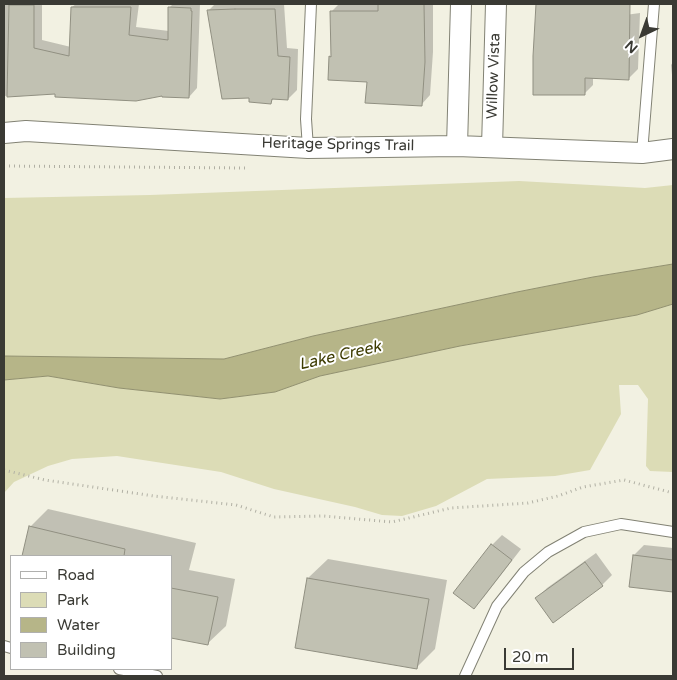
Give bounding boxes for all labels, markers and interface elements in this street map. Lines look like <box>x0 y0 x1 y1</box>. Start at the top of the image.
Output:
north arrow <box>617 10 667 60</box>
street label: Willow Vista <box>483 33 505 119</box>
text: N <box>622 36 641 57</box>
street label: Heritage Springs Trail <box>261 135 415 155</box>
water label: Lake Creek <box>297 337 383 375</box>
legend <box>10 555 172 670</box>
text: Road <box>57 566 95 584</box>
text: Park <box>57 591 89 609</box>
text: Water <box>57 616 100 634</box>
scale bar <box>507 638 577 670</box>
text: Building <box>57 641 116 659</box>
text: 20 m <box>512 648 549 666</box>

